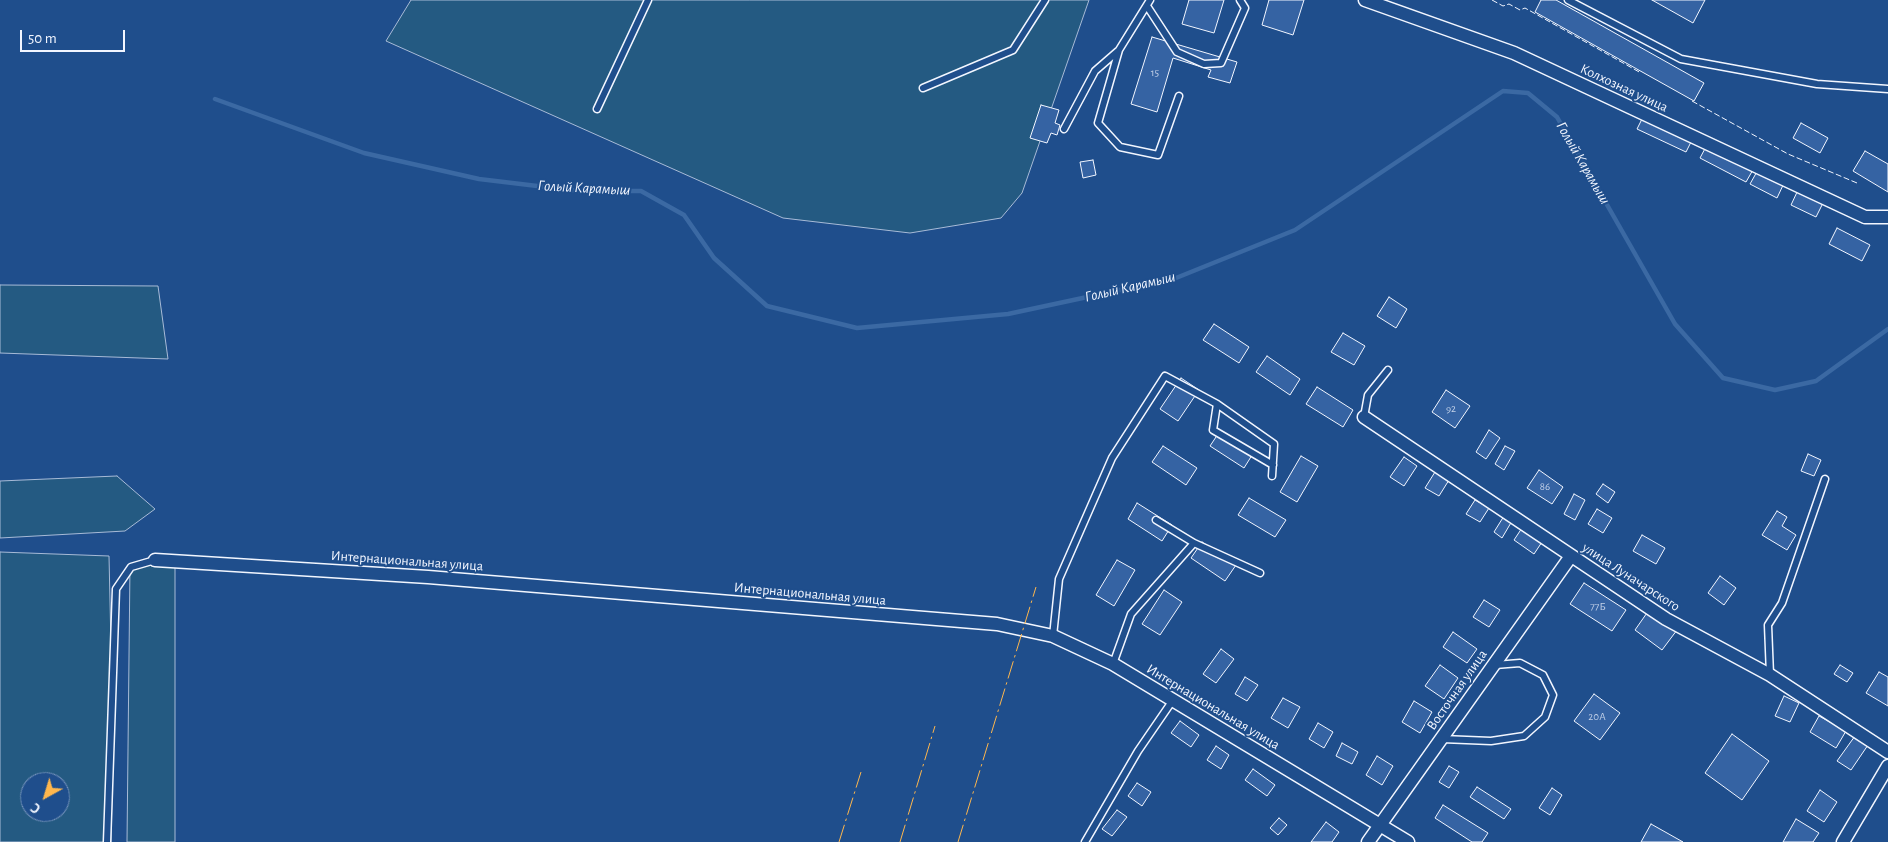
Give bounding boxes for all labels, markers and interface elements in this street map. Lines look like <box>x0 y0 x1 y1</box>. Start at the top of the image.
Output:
scale bar <box>22 20 128 52</box>
text: 50 m <box>28 31 57 46</box>
street label: Колхозная улица <box>1577 60 1671 116</box>
house number: 15 <box>1151 66 1159 80</box>
water label: Голый Карамыш <box>1552 118 1614 208</box>
water label: Голый Карамыш <box>537 177 631 199</box>
water label: Голый Карамыш <box>1083 268 1177 306</box>
house number: 92 <box>1446 402 1456 416</box>
house number: 86 <box>1540 480 1550 494</box>
street label: улица Луначарского <box>1579 539 1683 615</box>
street label: Интернациональная улица <box>330 547 484 575</box>
street label: Интернациональная улица <box>733 579 887 609</box>
house number: 77Б <box>1590 600 1606 614</box>
street label: Восточная улица <box>1423 647 1491 733</box>
street label: Интернациональная улица <box>1143 660 1283 754</box>
house number: 20А <box>1588 710 1606 724</box>
north arrow <box>20 772 70 822</box>
text: С <box>29 800 44 816</box>

